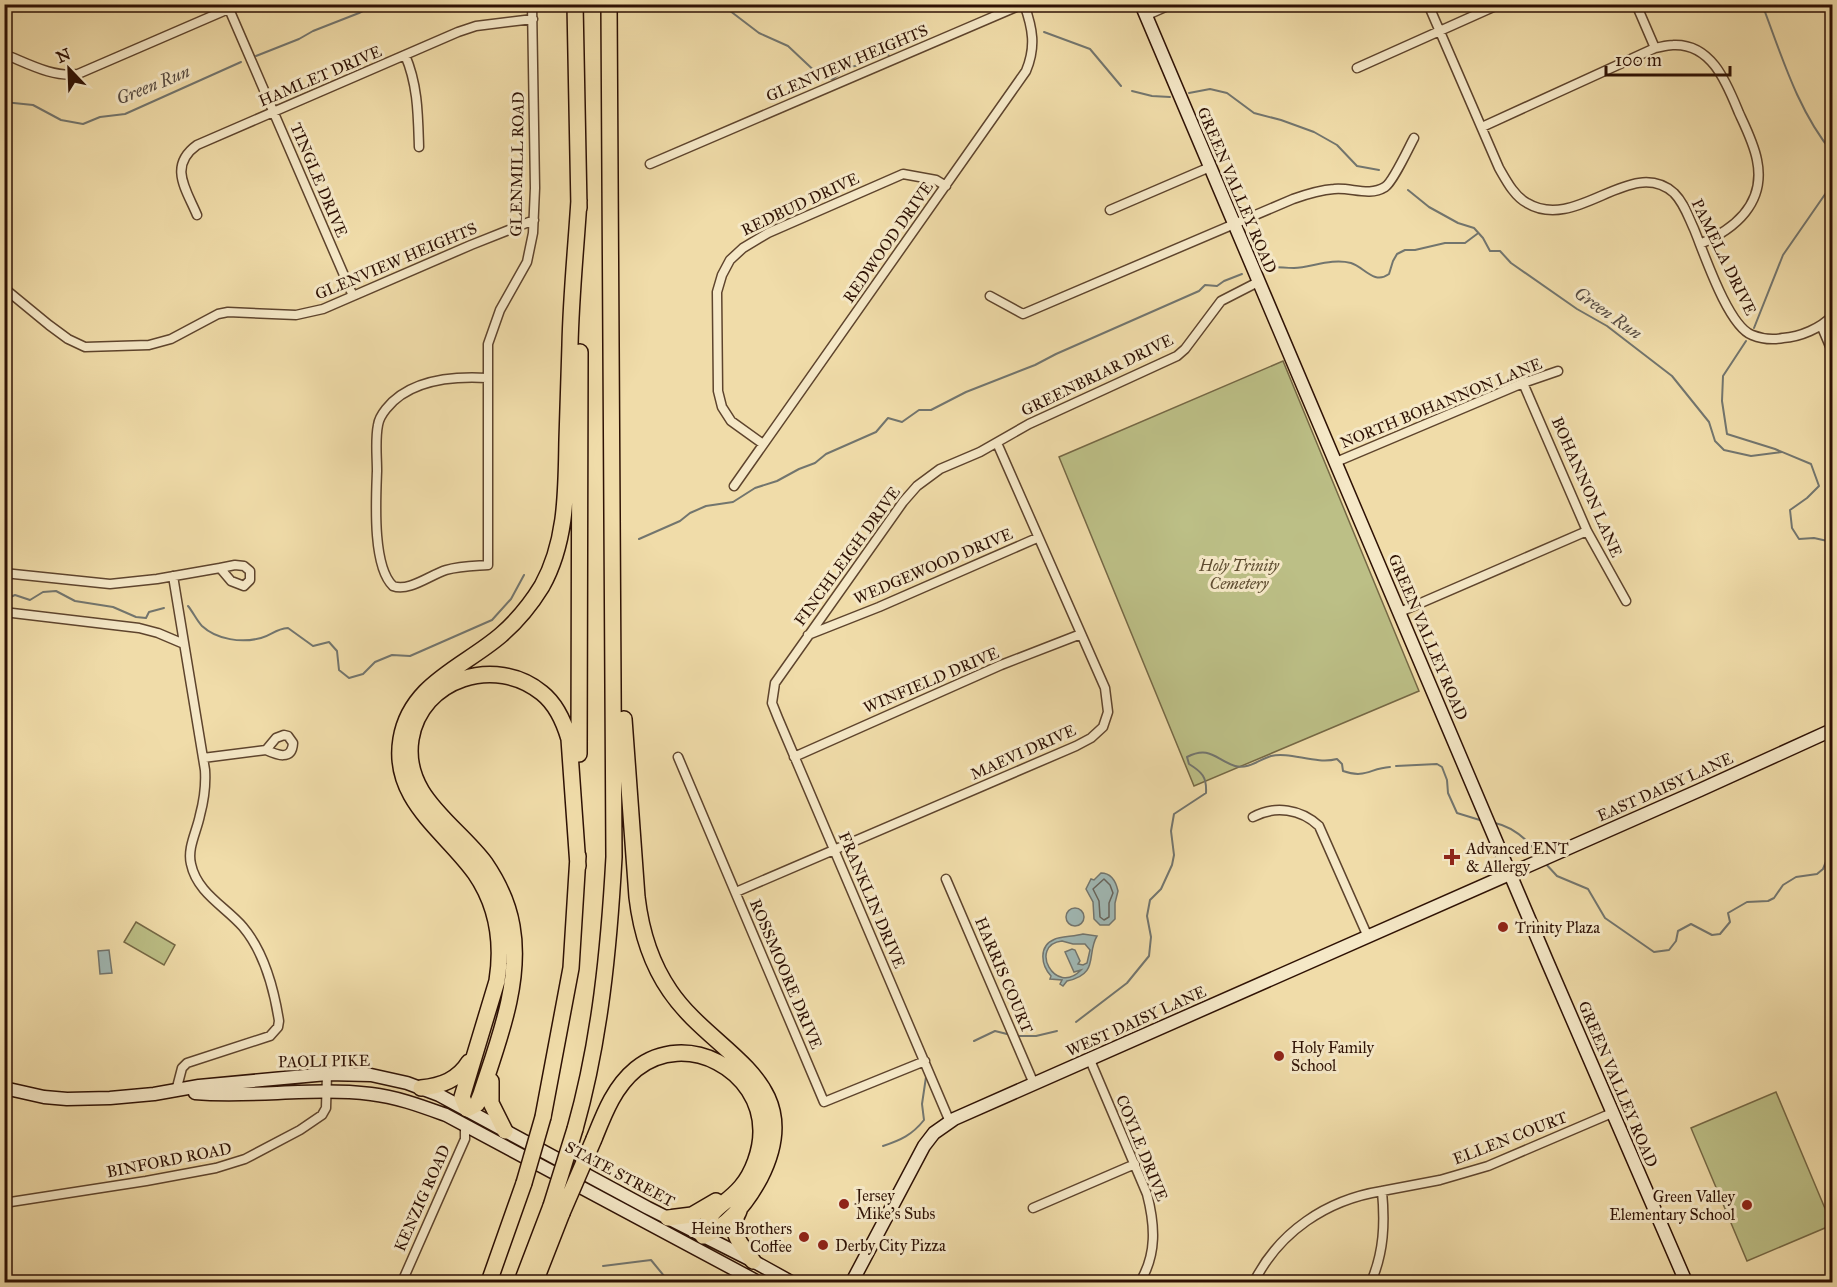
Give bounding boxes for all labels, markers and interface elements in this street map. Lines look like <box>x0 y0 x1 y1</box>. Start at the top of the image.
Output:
street label: GLENVIEW HEIGHTS <box>763 20 931 106</box>
north arrow <box>39 39 99 99</box>
scale bar <box>1606 39 1730 77</box>
street label: HAMLET DRIVE <box>256 41 384 111</box>
text: N <box>53 44 74 67</box>
text: 100 m <box>1615 49 1662 71</box>
water label: Green Run <box>113 60 194 110</box>
street label: GLENMILL ROAD <box>506 91 528 237</box>
street label: GREEN VALLEY ROAD <box>1193 104 1281 276</box>
street label: TINGLE DRIVE <box>286 120 352 240</box>
street label: REDBUD DRIVE <box>738 168 862 240</box>
street label: REDWOOD DRIVE <box>839 178 937 306</box>
street label: PAMELA DRIVE <box>1688 196 1760 318</box>
street label: GLENVIEW HEIGHTS <box>312 218 480 304</box>
water label: Green Run <box>1570 282 1647 345</box>
street label: GREENBRIAR DRIVE <box>1018 330 1176 420</box>
street label: NORTH BOHANNON LANE <box>1337 354 1545 452</box>
street label: BOHANNON LANE <box>1548 414 1626 560</box>
street label: FINCHLEIGH DRIVE <box>790 483 904 629</box>
street label: WEDGEWOOD DRIVE <box>851 524 1015 608</box>
street label: GREEN VALLEY ROAD <box>1384 551 1472 723</box>
park label: Holy Trinity Cemetery <box>1198 556 1280 593</box>
street label: WINFIELD DRIVE <box>860 643 1002 717</box>
street label: MAEVI DRIVE <box>967 720 1079 784</box>
street label: EAST DAISY LANE <box>1594 748 1736 826</box>
street label: FRANKLIN DRIVE <box>835 829 909 971</box>
place label: Advanced ENT & Allergy <box>1465 839 1569 877</box>
marker: Advanced ENT & Allergy <box>1443 848 1461 866</box>
street label: ROSSMOORE DRIVE <box>746 896 826 1052</box>
street label: HARRIS COURT <box>971 914 1037 1036</box>
place label: Trinity Plaza <box>1515 918 1600 937</box>
marker: Trinity Plaza <box>1496 920 1510 934</box>
street label: WEST DAISY LANE <box>1063 982 1209 1060</box>
street label: GREEN VALLEY ROAD <box>1574 998 1662 1170</box>
place label: Holy Family School <box>1291 1038 1375 1075</box>
marker: Holy Family School <box>1272 1049 1286 1063</box>
street label: PAOLI PIKE <box>278 1051 370 1071</box>
street label: COYLE DRIVE <box>1112 1092 1172 1204</box>
street label: ELLEN COURT <box>1450 1107 1570 1169</box>
street label: STATE STREET <box>562 1137 678 1211</box>
street label: BINFORD ROAD <box>105 1139 233 1181</box>
street label: KENZIG ROAD <box>390 1142 454 1254</box>
place label: Jersey Mike's Subs <box>854 1186 935 1223</box>
place label: Green Valley Elementary School <box>1609 1187 1736 1224</box>
marker: Jersey Mike's Subs <box>837 1197 851 1211</box>
marker: Green Valley Elementary School <box>1740 1198 1754 1212</box>
place label: Heine Brothers Coffee <box>691 1219 792 1256</box>
marker: Heine Brothers Coffee <box>797 1230 811 1244</box>
place label: Derby City Pizza <box>835 1236 946 1255</box>
marker: Derby City Pizza <box>816 1238 830 1252</box>

